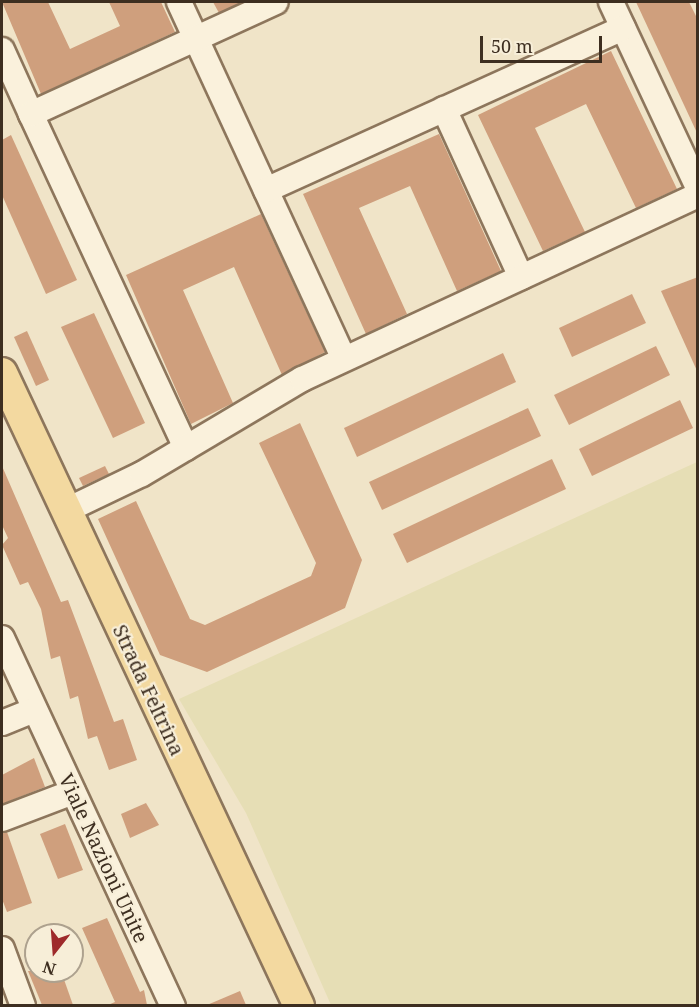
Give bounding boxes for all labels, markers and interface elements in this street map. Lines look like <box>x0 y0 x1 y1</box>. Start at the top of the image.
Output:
scale bar <box>483 24 604 62</box>
text: 50 m <box>491 34 533 58</box>
street label: Strada Feltrina <box>108 621 190 759</box>
street label: Viale Nazioni Unite <box>54 770 154 946</box>
north arrow <box>24 923 84 983</box>
text: N <box>40 956 59 981</box>

